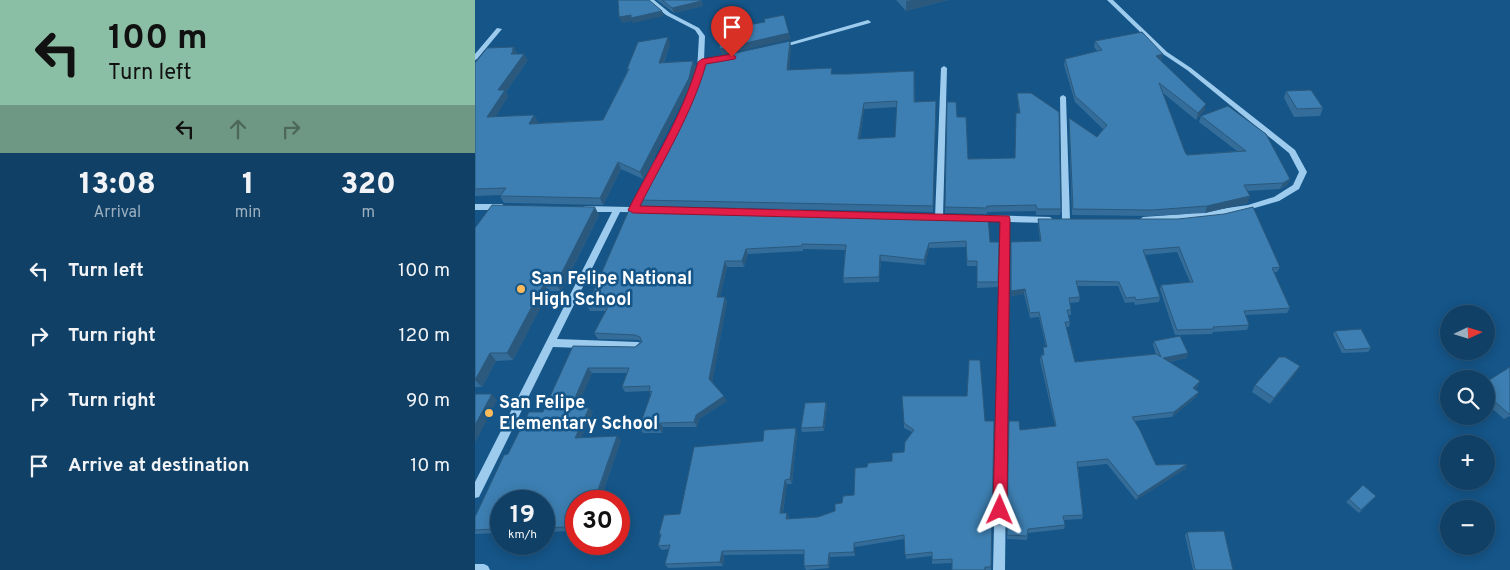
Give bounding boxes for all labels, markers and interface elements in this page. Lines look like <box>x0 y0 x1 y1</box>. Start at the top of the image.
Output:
pin <box>711 6 753 57</box>
icon: arrive <box>718 13 746 41</box>
text: 100 m <box>108 17 208 61</box>
icon: left <box>25 20 90 85</box>
text: Turn left <box>108 60 191 87</box>
icon: left <box>171 115 199 143</box>
icon: ahead <box>224 115 252 143</box>
icon: right <box>277 115 305 143</box>
text: 13:08 <box>79 167 156 204</box>
text: 1 <box>242 167 254 204</box>
text: 320 <box>340 167 396 204</box>
text: Arrival <box>94 203 141 223</box>
text: min <box>235 203 261 223</box>
text: m <box>361 203 375 223</box>
icon: left <box>25 257 53 285</box>
text: Turn left <box>68 259 144 283</box>
text: 100 m <box>398 259 450 283</box>
place label: San Felipe National High School <box>531 268 692 312</box>
marker: San Felipe National High School <box>515 283 527 295</box>
north arrow <box>1440 305 1495 360</box>
map controls <box>1440 305 1495 555</box>
icon: right <box>25 322 53 350</box>
text: Turn right <box>68 324 156 348</box>
text: 120 m <box>399 324 450 348</box>
button: search <box>1440 370 1495 425</box>
icon: right <box>25 387 53 415</box>
text: Turn right <box>68 389 156 413</box>
text: 90 m <box>406 389 450 413</box>
place label: San Felipe Elementary School <box>499 392 658 436</box>
marker: San Felipe Elementary School <box>483 407 495 419</box>
button: + <box>1440 435 1495 490</box>
icon: arrive <box>25 452 53 480</box>
text: Arrive at destination <box>68 454 249 478</box>
text: 10 m <box>410 454 450 478</box>
position arrow <box>973 483 1025 535</box>
speed limit sign: 30 <box>565 490 630 555</box>
text: 19 <box>510 500 535 532</box>
button: − <box>1440 500 1495 555</box>
text: km/h <box>508 527 537 543</box>

